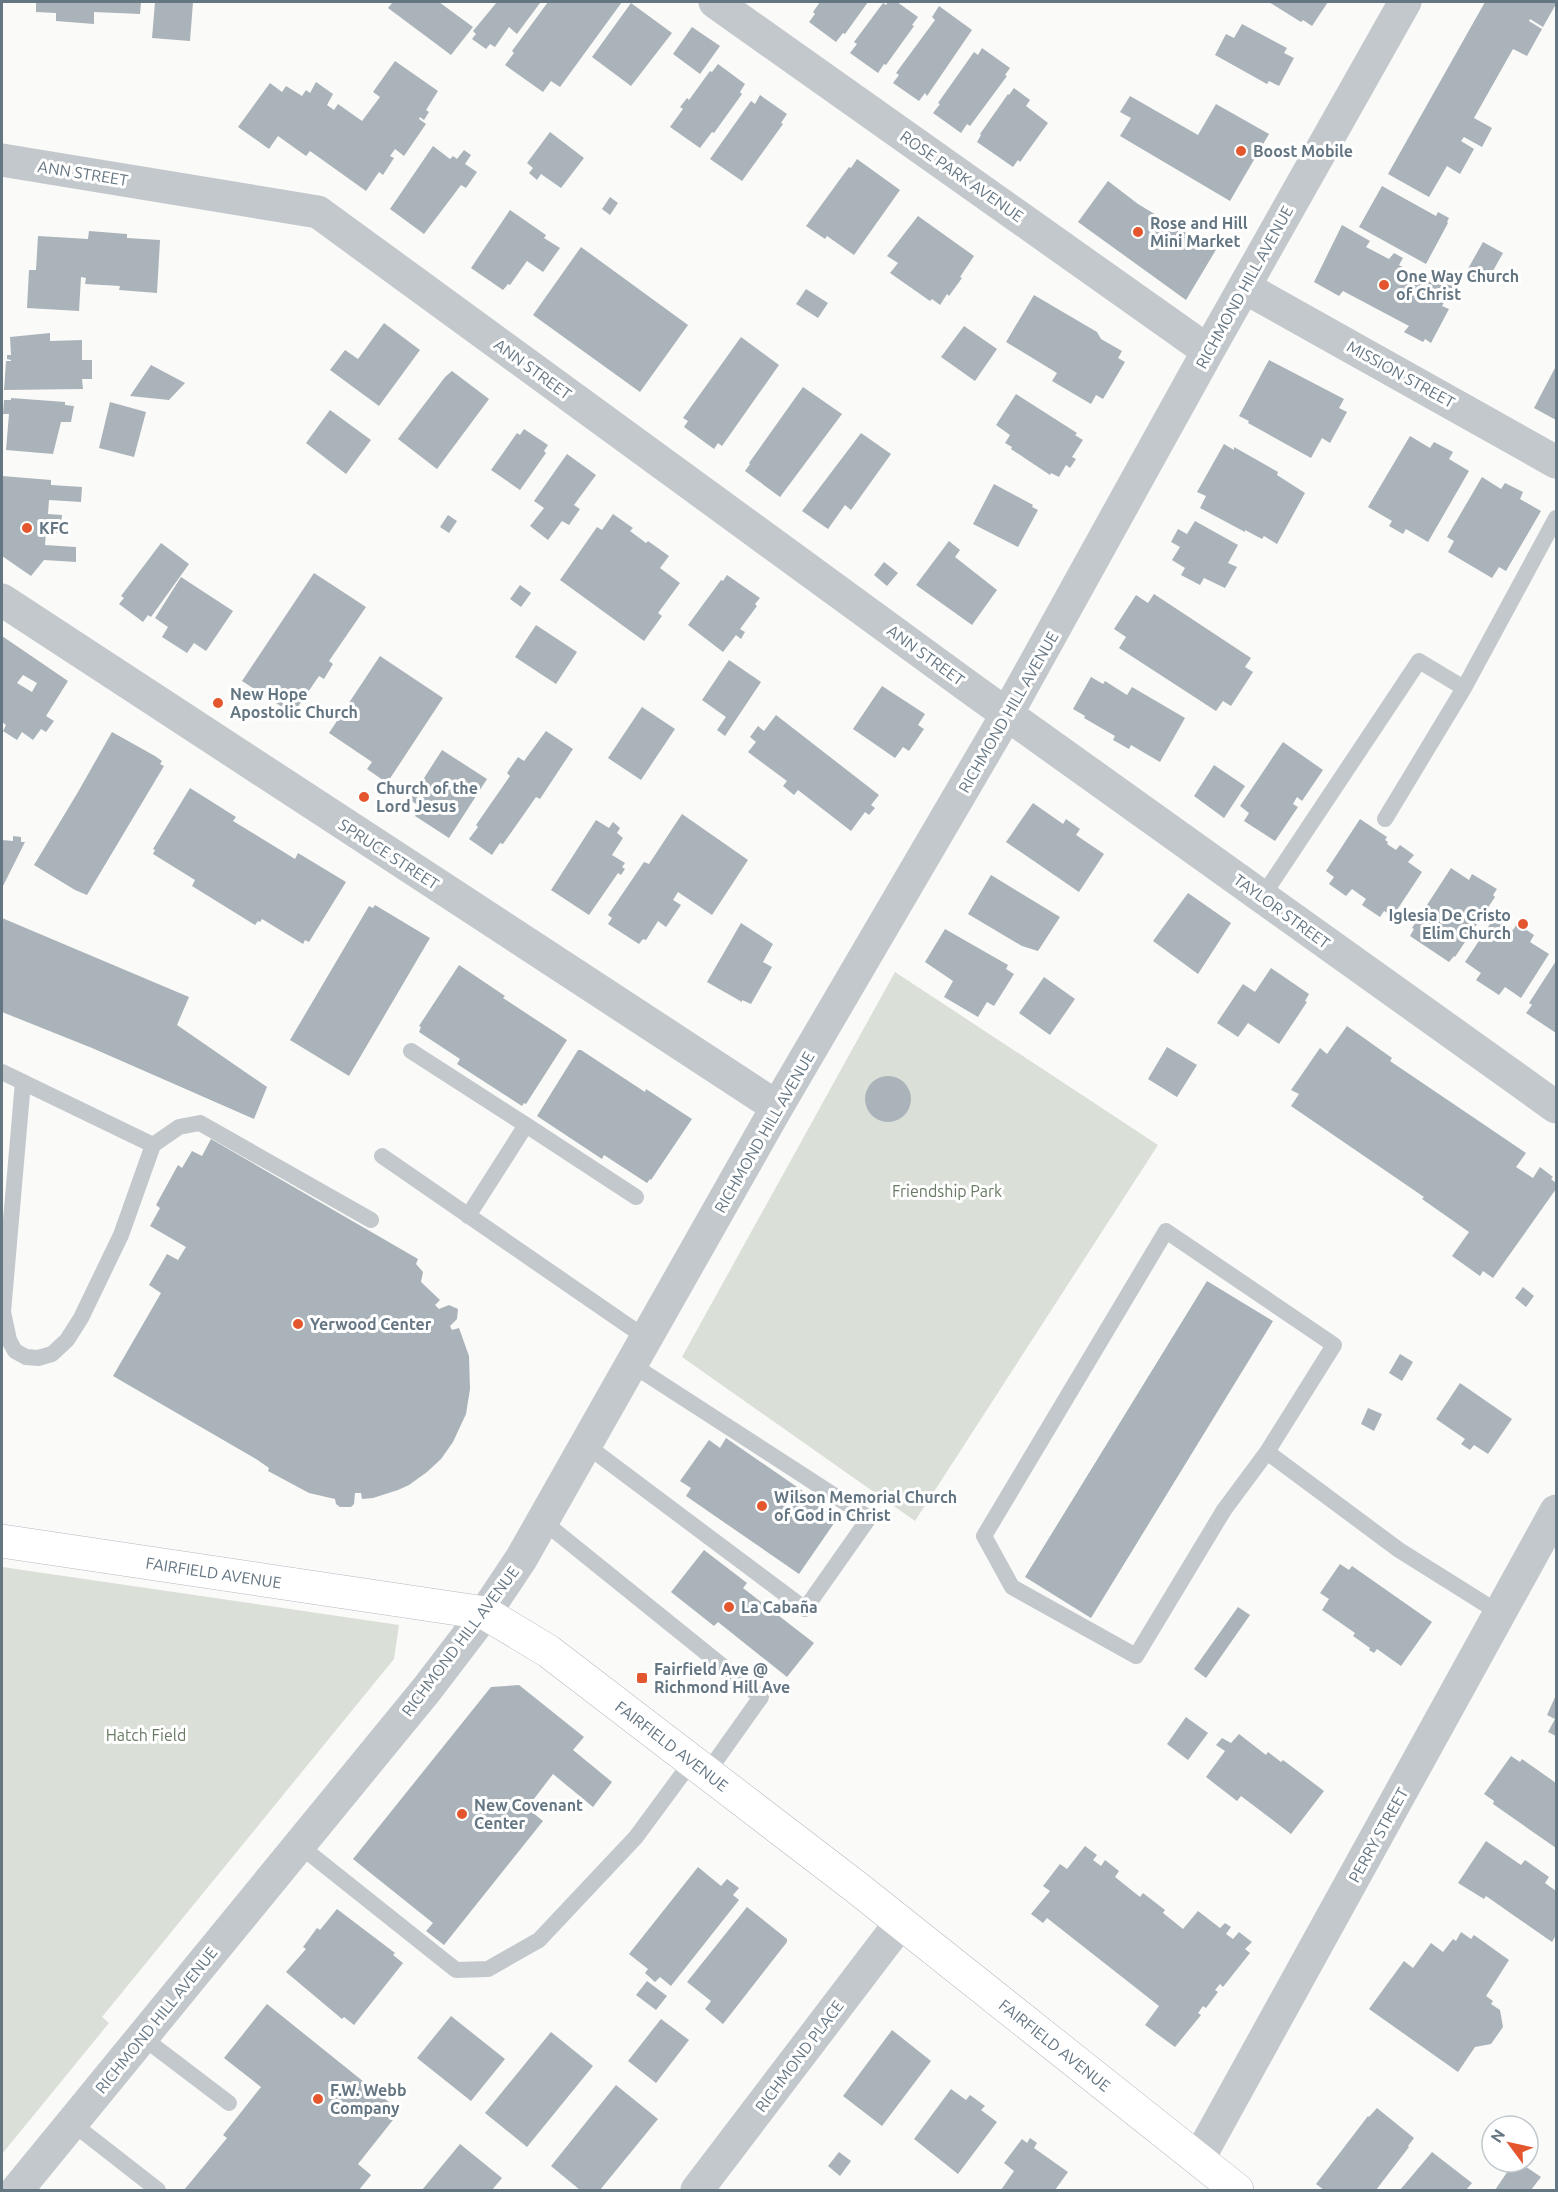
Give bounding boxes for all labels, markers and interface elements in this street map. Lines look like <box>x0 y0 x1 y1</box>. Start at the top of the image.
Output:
street label: ROSE PARK AVENUE <box>897 127 1027 225</box>
place label: Boost Mobile <box>1253 142 1353 160</box>
marker: Boost Mobile <box>1234 144 1248 158</box>
street label: ANN STREET <box>37 157 129 189</box>
street label: RICHMOND HILL AVENUE <box>1192 203 1296 371</box>
place label: Rose and Hill Mini Market <box>1150 214 1248 250</box>
marker: Rose and Hill Mini Market <box>1131 225 1145 239</box>
place label: One Way Church of Christ <box>1396 267 1519 303</box>
marker: One Way Church of Christ <box>1377 278 1391 292</box>
street label: ANN STREET <box>491 335 575 403</box>
street label: MISSION STREET <box>1344 337 1458 411</box>
place label: KFC <box>39 519 69 537</box>
marker: KFC <box>20 521 34 535</box>
street label: ANN STREET <box>884 621 968 689</box>
street label: RICHMOND HILL AVENUE <box>954 628 1062 796</box>
place label: New Hope Apostolic Church <box>230 685 358 721</box>
marker: New Hope Apostolic Church <box>211 696 225 710</box>
place label: Church of the Lord Jesus <box>376 779 478 815</box>
marker: Church of the Lord Jesus <box>357 790 371 804</box>
street label: SPRUCE STREET <box>336 815 442 893</box>
street label: TAYLOR STREET <box>1230 870 1334 952</box>
place label: Iglesia De Cristo Elim Church <box>1388 906 1511 942</box>
marker: Iglesia De Cristo Elim Church <box>1516 917 1530 931</box>
street label: RICHMOND HILL AVENUE <box>710 1048 818 1216</box>
park label: Friendship Park <box>892 1182 1002 1200</box>
place label: Yerwood Center <box>310 1315 432 1333</box>
marker: Yerwood Center <box>291 1317 305 1331</box>
place label: Wilson Memorial Church of God in Christ <box>774 1488 957 1524</box>
marker: Wilson Memorial Church of God in Christ <box>755 1499 769 1513</box>
street label: FAIRFIELD AVENUE <box>145 1554 283 1592</box>
street label: RICHMOND HILL AVENUE <box>398 1563 522 1719</box>
place label: La Cabaña <box>741 1598 818 1616</box>
marker: La Cabaña <box>722 1600 736 1614</box>
place label: Fairfield Ave @ Richmond Hill Ave <box>654 1660 790 1696</box>
marker: Fairfield Ave @ Richmond Hill Ave <box>635 1671 649 1685</box>
street label: FAIRFIELD AVENUE <box>612 1697 732 1795</box>
park label: Hatch Field <box>106 1726 186 1744</box>
street label: PERRY STREET <box>1345 1784 1411 1885</box>
place label: New Covenant Center <box>474 1796 583 1832</box>
marker: New Covenant Center <box>455 1807 469 1821</box>
street label: RICHMOND HILL AVENUE <box>91 1943 221 2097</box>
street label: FAIRFIELD AVENUE <box>996 1995 1114 2095</box>
street label: RICHMOND PLACE <box>751 1997 847 2115</box>
place label: F.W. Webb Company <box>330 2081 407 2117</box>
marker: F.W. Webb Company <box>311 2092 325 2106</box>
north arrow <box>1480 2114 1540 2174</box>
text: N <box>1487 2126 1508 2146</box>

